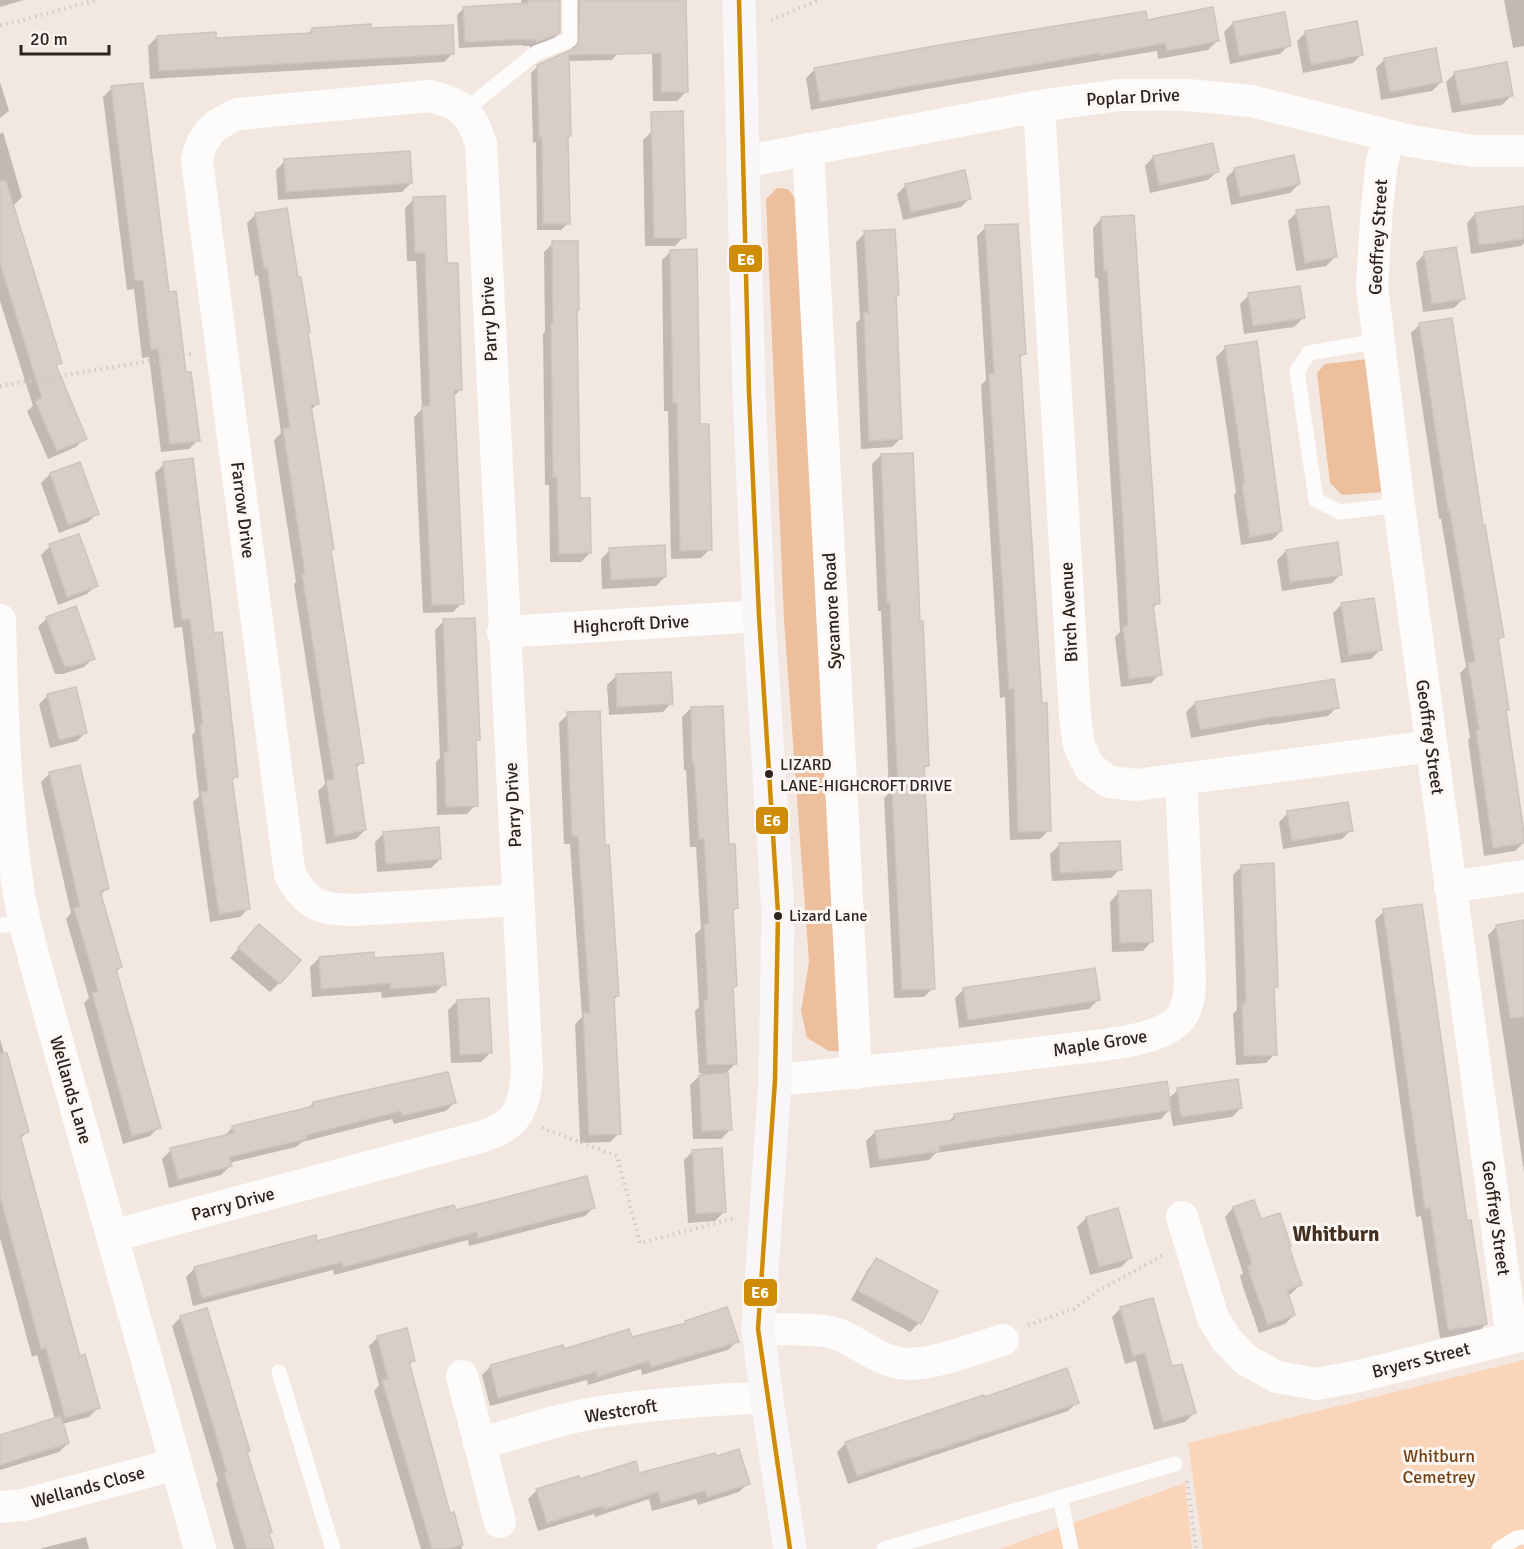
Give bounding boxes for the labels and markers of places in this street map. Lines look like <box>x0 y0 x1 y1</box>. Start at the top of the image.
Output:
place label: LIZARD LANE-HIGHCROFT DRIVE <box>780 755 952 796</box>
marker: LIZARD LANE-HIGHCROFT DRIVE <box>763 768 775 780</box>
place label: Lizard Lane <box>789 906 867 926</box>
marker: Lizard Lane <box>772 910 784 922</box>

